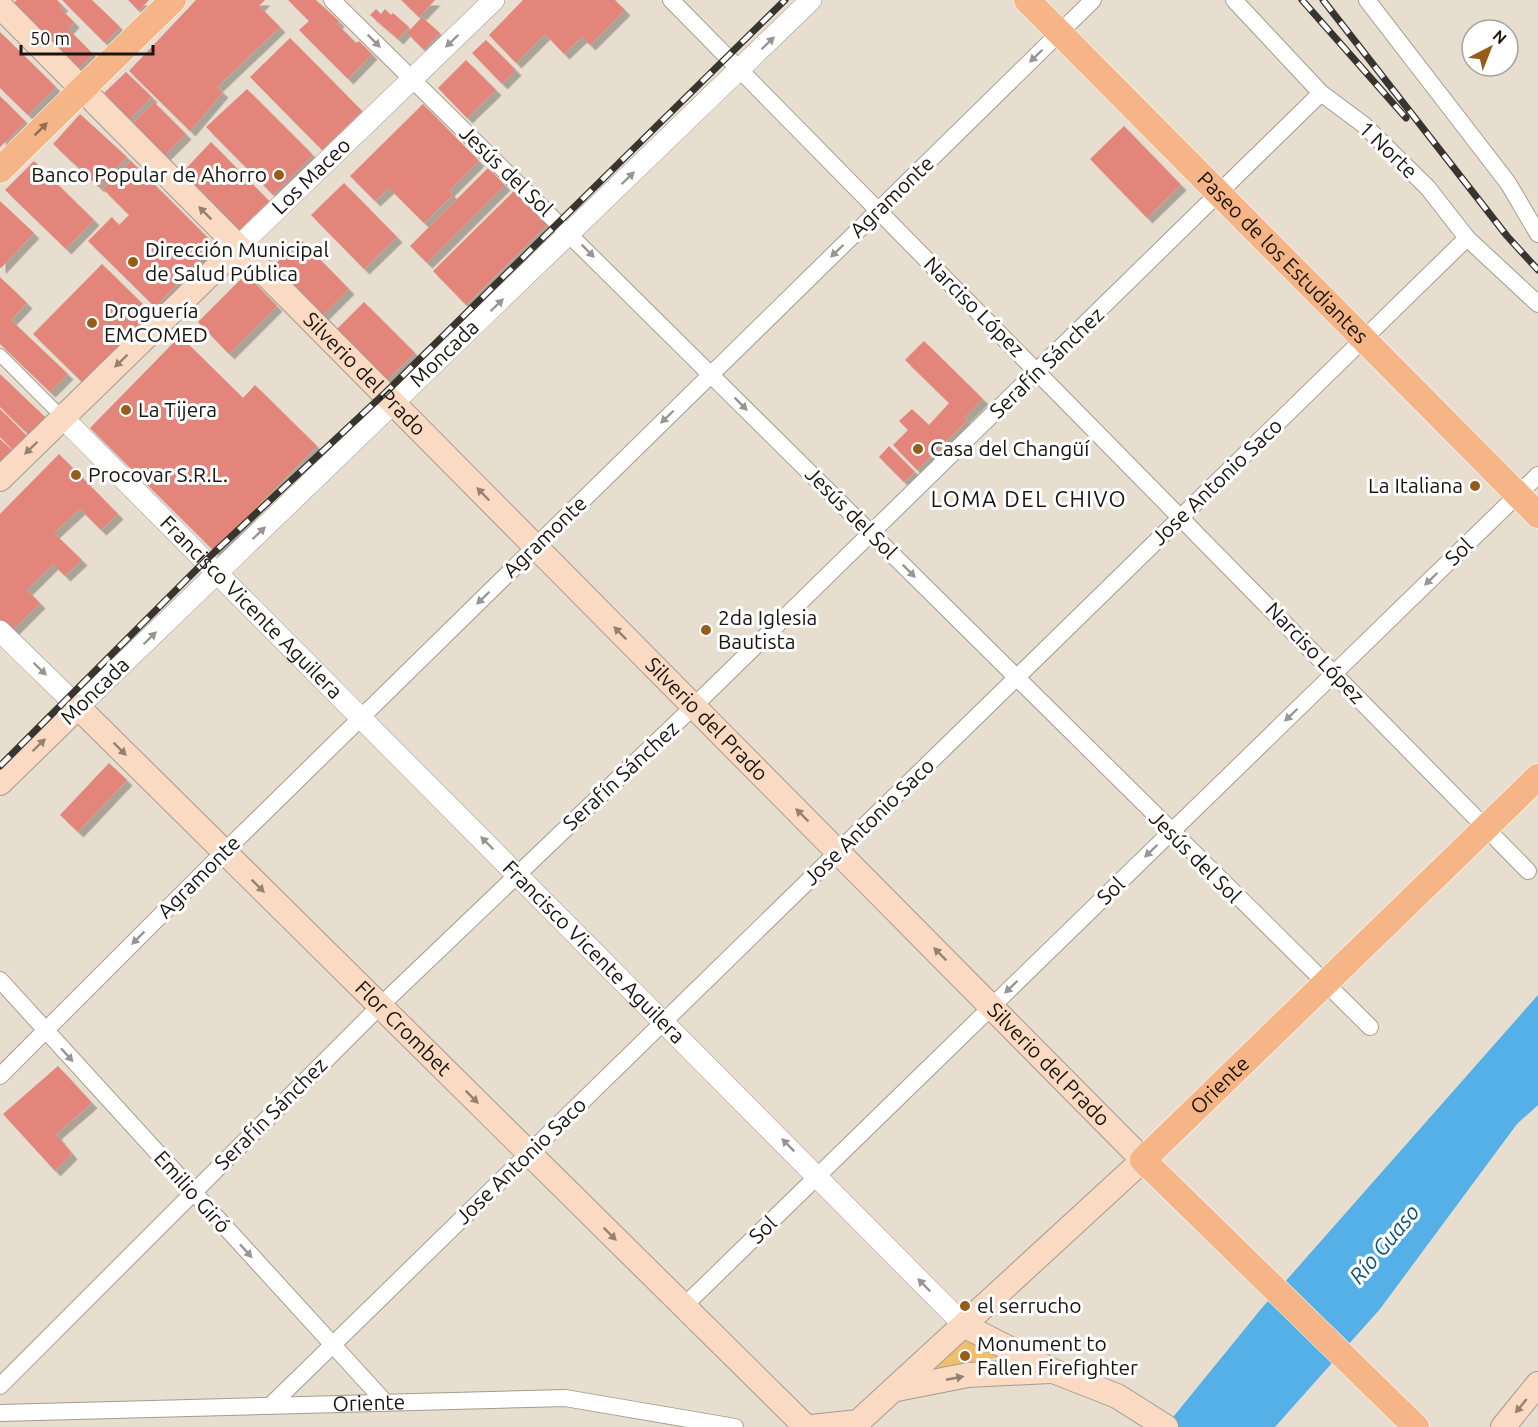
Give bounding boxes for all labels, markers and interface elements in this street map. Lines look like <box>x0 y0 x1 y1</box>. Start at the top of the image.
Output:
scale bar <box>21 18 153 56</box>
north arrow <box>1460 18 1520 78</box>
text: N <box>1490 26 1510 48</box>
text: 50 m <box>30 28 70 48</box>
one-way arrow <box>445 33 459 47</box>
one-way arrow <box>366 34 380 48</box>
one-way arrow <box>761 36 775 50</box>
one-way arrow <box>1029 49 1044 63</box>
street label: 1 Norte <box>1355 116 1423 183</box>
street label: Jesús del Sol <box>455 120 558 221</box>
one-way arrow <box>34 123 48 137</box>
street label: Los Maceo <box>267 132 355 219</box>
street label: Agramonte <box>845 151 938 242</box>
place label: Banco Popular de Ahorro <box>31 162 267 186</box>
street label: Paseo de los Estudiantes <box>1193 166 1374 348</box>
marker: Banco Popular de Ahorro <box>272 168 286 182</box>
one-way arrow <box>621 172 635 186</box>
one-way arrow <box>198 206 212 221</box>
place label: Dirección Municipal de Salud Pública <box>145 237 329 285</box>
one-way arrow <box>581 244 596 258</box>
one-way arrow <box>829 244 844 258</box>
street label: Narciso López <box>920 251 1030 361</box>
marker: Dirección Municipal de Salud Pública <box>126 255 140 269</box>
place label: Droguería EMCOMED <box>104 298 208 346</box>
one-way arrow <box>490 298 504 312</box>
street label: Serafín Sánchez <box>984 302 1108 423</box>
street label: Silverio del Prado <box>299 307 431 440</box>
street label: Moncada <box>404 314 483 391</box>
marker: Droguería EMCOMED <box>85 316 99 330</box>
one-way arrow <box>115 354 129 368</box>
place label: La Tijera <box>138 397 217 421</box>
one-way arrow <box>733 397 748 411</box>
marker: La Tijera <box>119 403 133 417</box>
one-way arrow <box>660 410 675 424</box>
street label: Jose Antonio Saco <box>1146 413 1287 550</box>
place label: Casa del Changüí <box>930 436 1090 460</box>
one-way arrow <box>25 441 39 455</box>
marker: Casa del Changüí <box>911 442 925 456</box>
street label: Jesús del Sol <box>801 461 903 563</box>
place label: Procovar S.R.L. <box>88 462 228 486</box>
marker: Procovar S.R.L. <box>69 468 83 482</box>
place label: La Italiana <box>1368 473 1463 497</box>
marker: La Italiana <box>1468 479 1482 493</box>
district label: LOMA DEL CHIVO <box>931 486 1127 511</box>
one-way arrow <box>476 487 490 502</box>
street label: Agramonte <box>498 491 591 582</box>
street label: Francisco Vicente Aguilera <box>156 510 348 703</box>
one-way arrow <box>252 526 266 540</box>
street label: Sol <box>1440 533 1477 570</box>
one-way arrow <box>902 563 916 577</box>
one-way arrow <box>1424 572 1438 586</box>
one-way arrow <box>477 590 491 604</box>
street label: Narciso López <box>1261 597 1370 708</box>
place label: 2da Iglesia Bautista <box>718 605 817 653</box>
marker: 2da Iglesia Bautista <box>699 623 713 637</box>
one-way arrow <box>613 626 627 640</box>
one-way arrow <box>143 631 157 645</box>
street label: Moncada <box>55 652 134 729</box>
street label: Silverio del Prado <box>641 652 773 785</box>
one-way arrow <box>32 662 47 676</box>
one-way arrow <box>1285 708 1299 722</box>
street label: Serafín Sánchez <box>558 716 683 835</box>
one-way arrow <box>32 739 46 753</box>
one-way arrow <box>112 741 126 755</box>
street label: Jose Antonio Saco <box>798 753 939 890</box>
street label: Jesús del Sol <box>1145 805 1247 907</box>
one-way arrow <box>796 809 810 823</box>
street label: Agramonte <box>152 830 244 922</box>
one-way arrow <box>480 836 494 851</box>
one-way arrow <box>1145 844 1159 858</box>
street label: Francisco Vicente Aguilera <box>498 855 690 1048</box>
street label: Sol <box>1092 872 1129 909</box>
one-way arrow <box>251 878 265 892</box>
one-way arrow <box>132 930 146 944</box>
one-way arrow <box>933 947 947 961</box>
street label: Flor Crombet <box>351 975 457 1080</box>
one-way arrow <box>1005 980 1019 994</box>
street label: Silverio del Prado <box>983 997 1115 1131</box>
one-way arrow <box>60 1047 74 1061</box>
street label: Oriente <box>1185 1051 1254 1119</box>
street label: Serafín Sánchez <box>209 1052 331 1174</box>
one-way arrow <box>464 1089 478 1103</box>
street label: Jose Antonio Saco <box>450 1092 591 1229</box>
one-way arrow <box>781 1139 795 1153</box>
street label: Emilio Giró <box>150 1145 236 1237</box>
water label: Río Guaso <box>1343 1199 1424 1288</box>
street label: Sol <box>744 1211 781 1248</box>
one-way arrow <box>603 1226 617 1240</box>
one-way arrow <box>239 1243 253 1258</box>
one-way arrow <box>917 1277 931 1292</box>
place label: el serrucho <box>977 1293 1082 1317</box>
marker: el serrucho <box>958 1299 972 1313</box>
place label: Monument to Fallen Firefighter <box>977 1331 1138 1379</box>
marker: Monument to Fallen Firefighter <box>958 1349 972 1363</box>
one-way arrow <box>945 1373 964 1382</box>
street label: Oriente <box>332 1389 406 1415</box>
one-way arrow <box>1515 1398 1527 1413</box>

